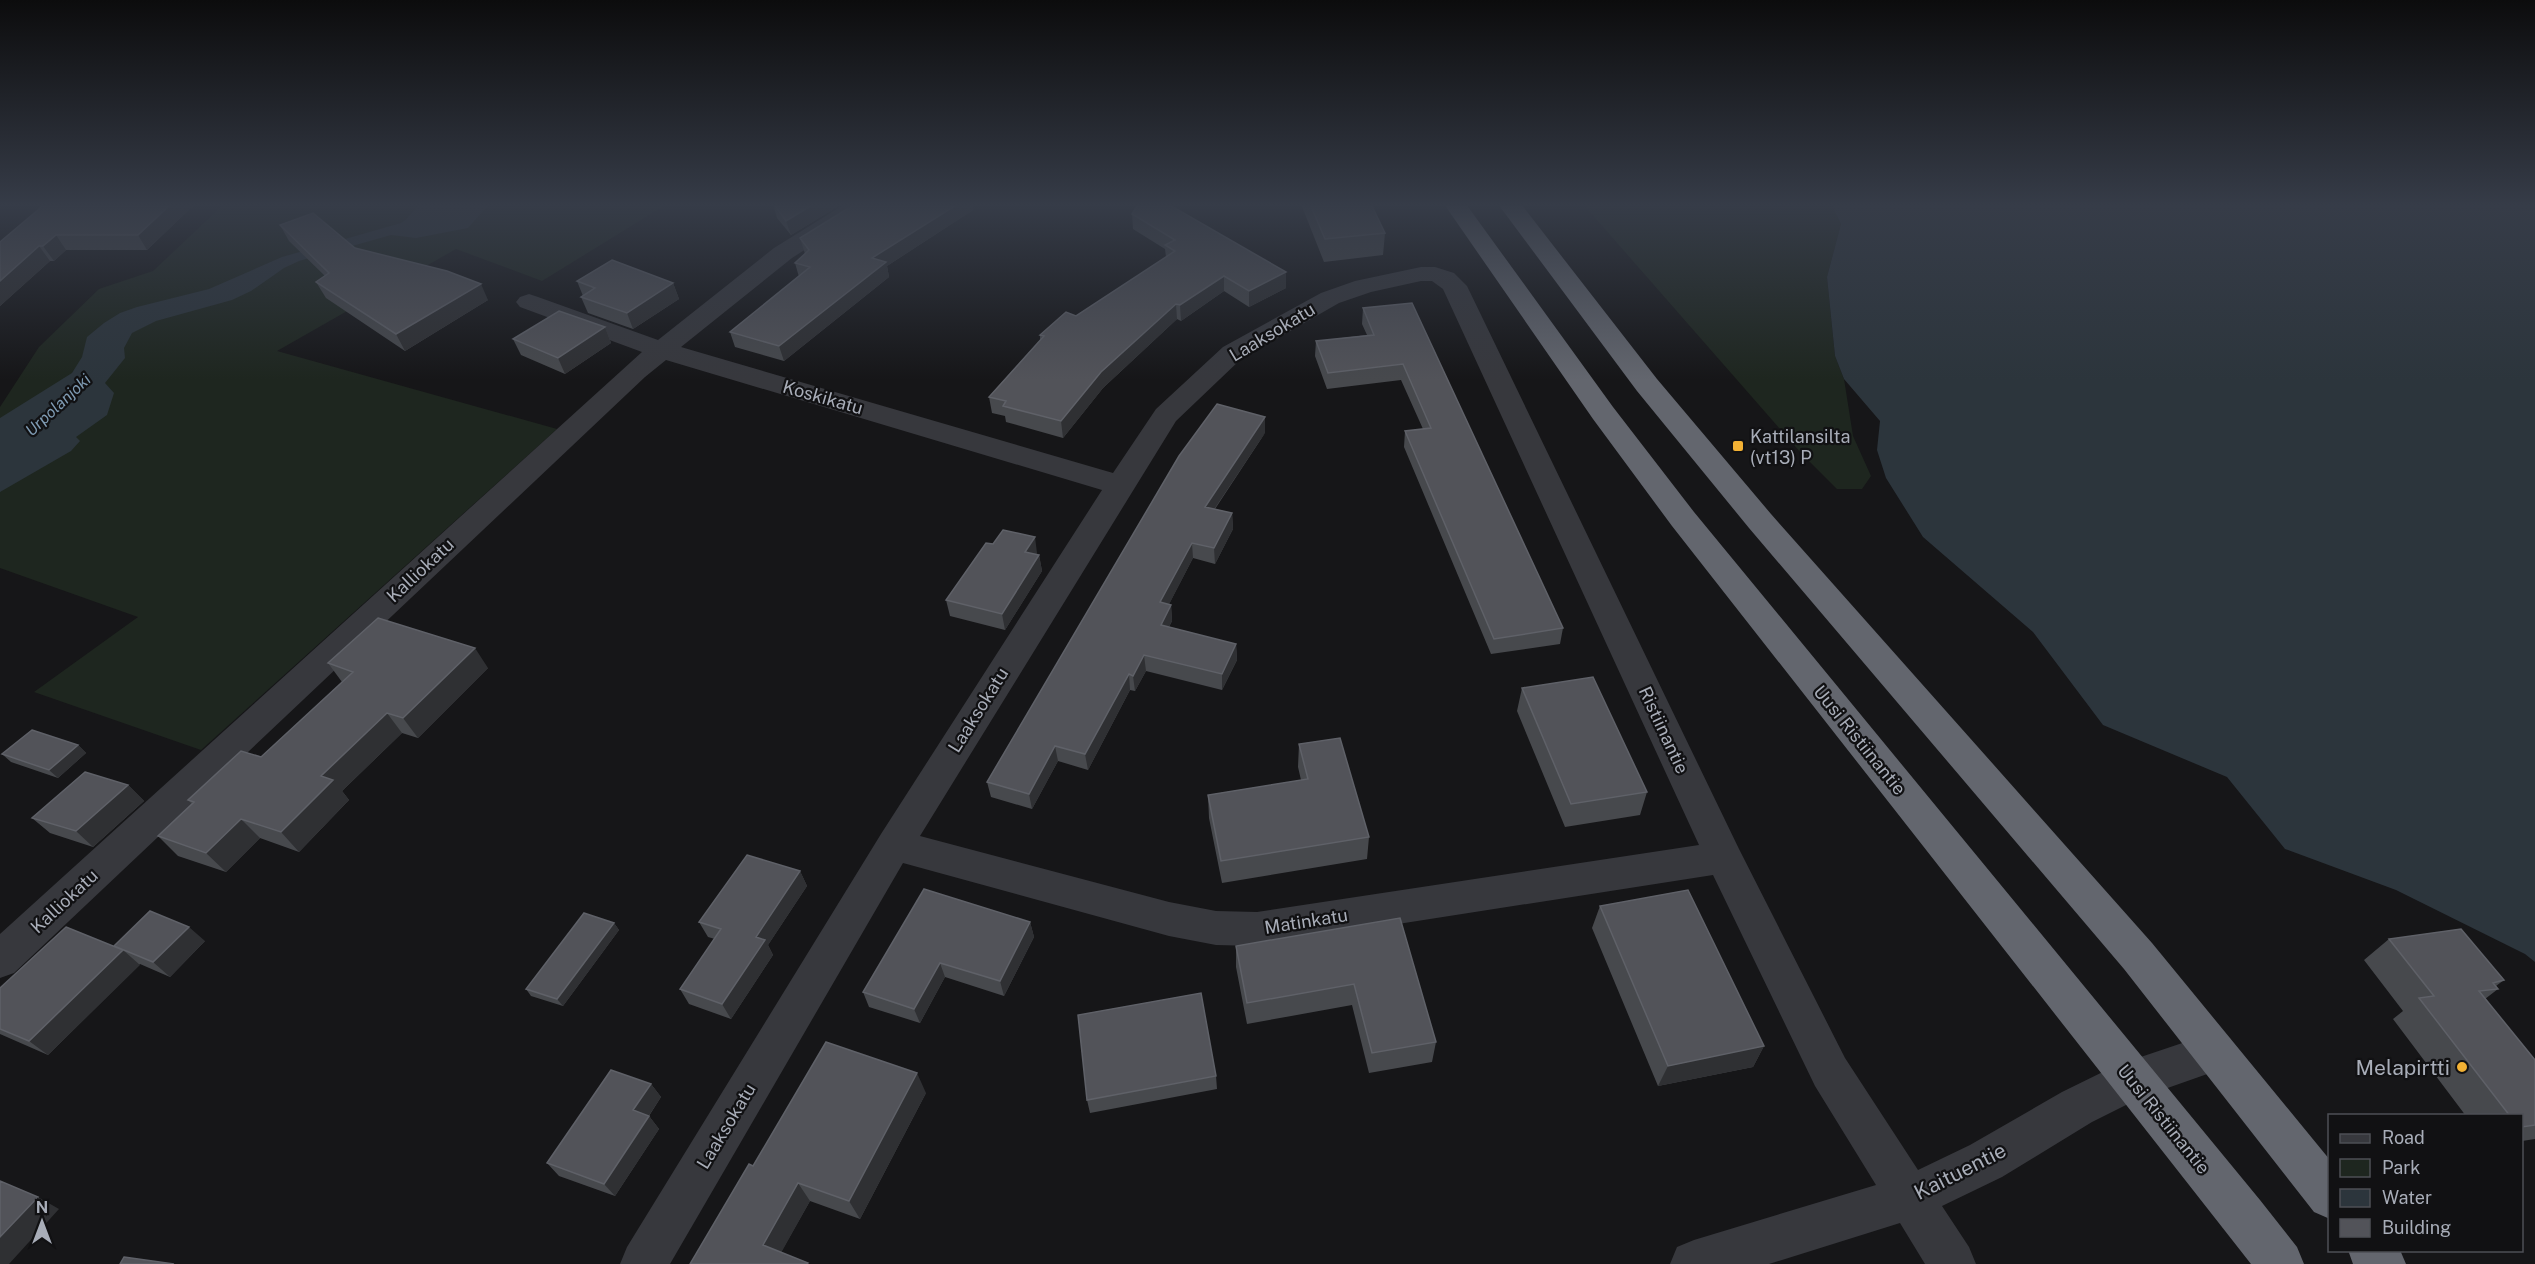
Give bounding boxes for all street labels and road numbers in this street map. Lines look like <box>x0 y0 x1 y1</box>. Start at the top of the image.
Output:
street label: Laaksokatu <box>1225 298 1319 366</box>
street label: Koskikatu <box>780 376 866 418</box>
street label: Kalliokatu <box>382 534 458 606</box>
street label: Laaksokatu <box>944 664 1012 756</box>
street label: Uusi Ristiinantie <box>1810 681 1910 799</box>
street label: Ristiinantie <box>1635 683 1693 777</box>
street label: Kalliokatu <box>26 865 102 937</box>
street label: Matinkatu <box>1263 904 1349 938</box>
street label: Uusi Ristiinantie <box>2114 1060 2214 1178</box>
street label: Laaksokatu <box>692 1079 760 1173</box>
street label: Kaituentie <box>1910 1137 2010 1205</box>

